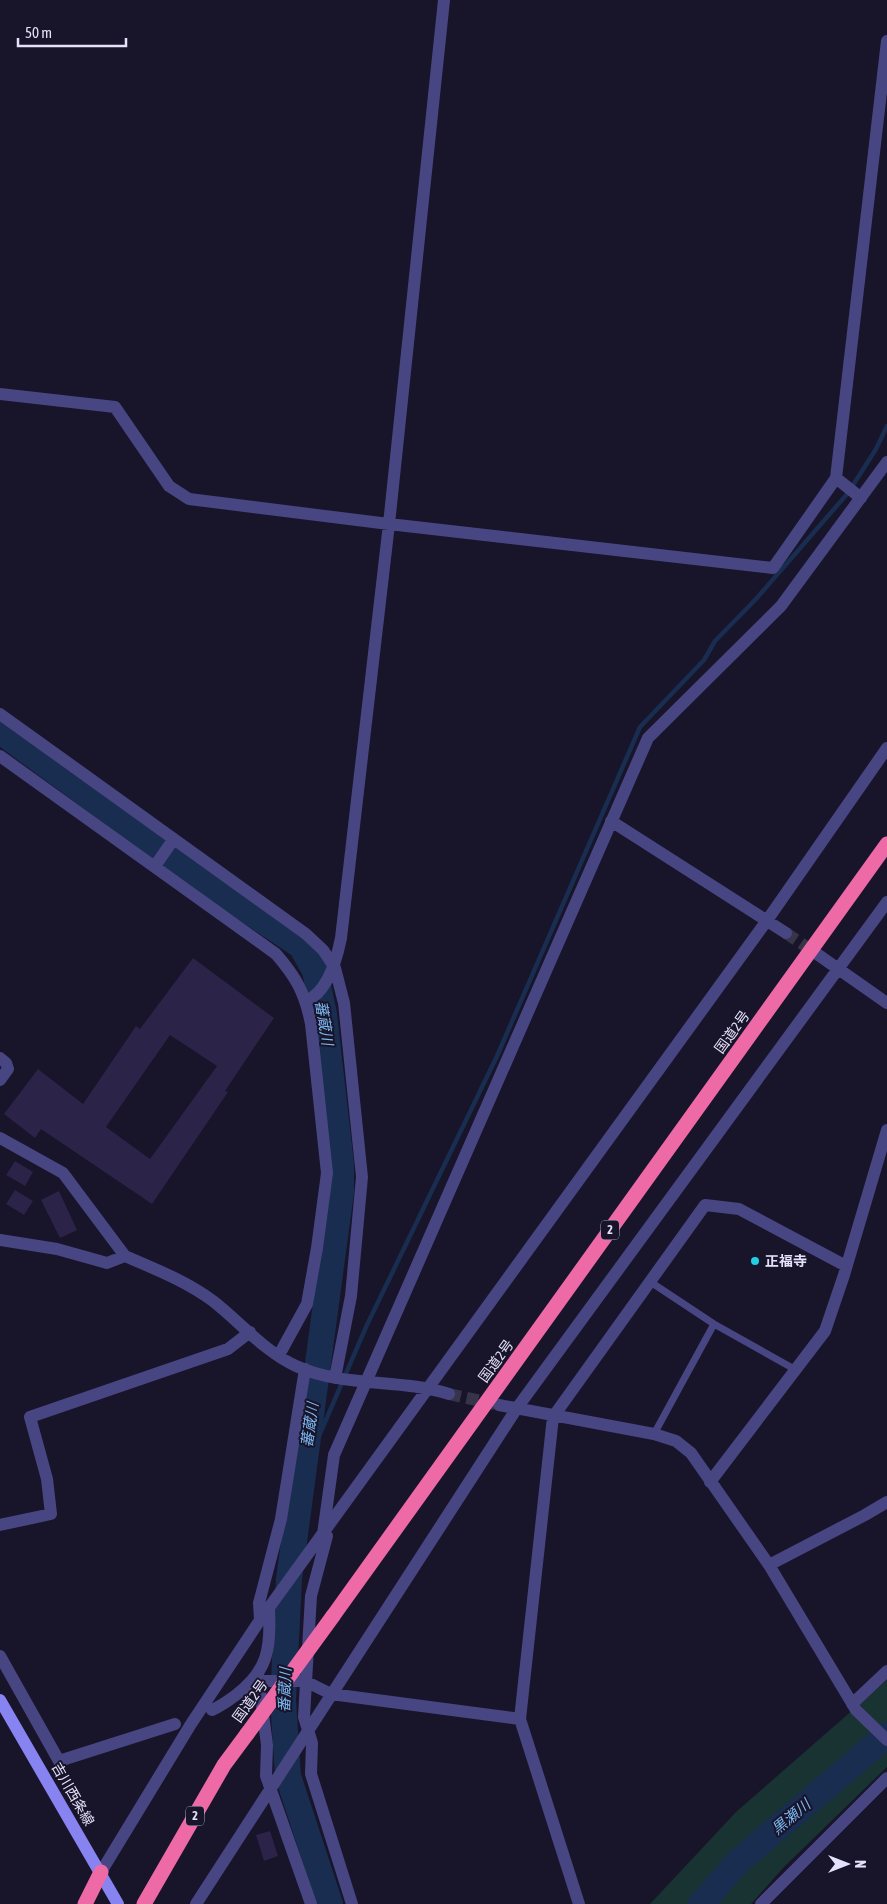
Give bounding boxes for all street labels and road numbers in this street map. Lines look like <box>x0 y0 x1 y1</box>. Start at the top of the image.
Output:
street label: 国道2号 <box>711 1008 753 1056</box>
road number: 2 <box>601 1220 619 1240</box>
street label: 国道2号 <box>475 1337 517 1385</box>
street label: 国道2号 <box>229 1677 271 1725</box>
street label: 吉川西条線 <box>49 1760 97 1828</box>
road number: 2 <box>186 1806 204 1825</box>

